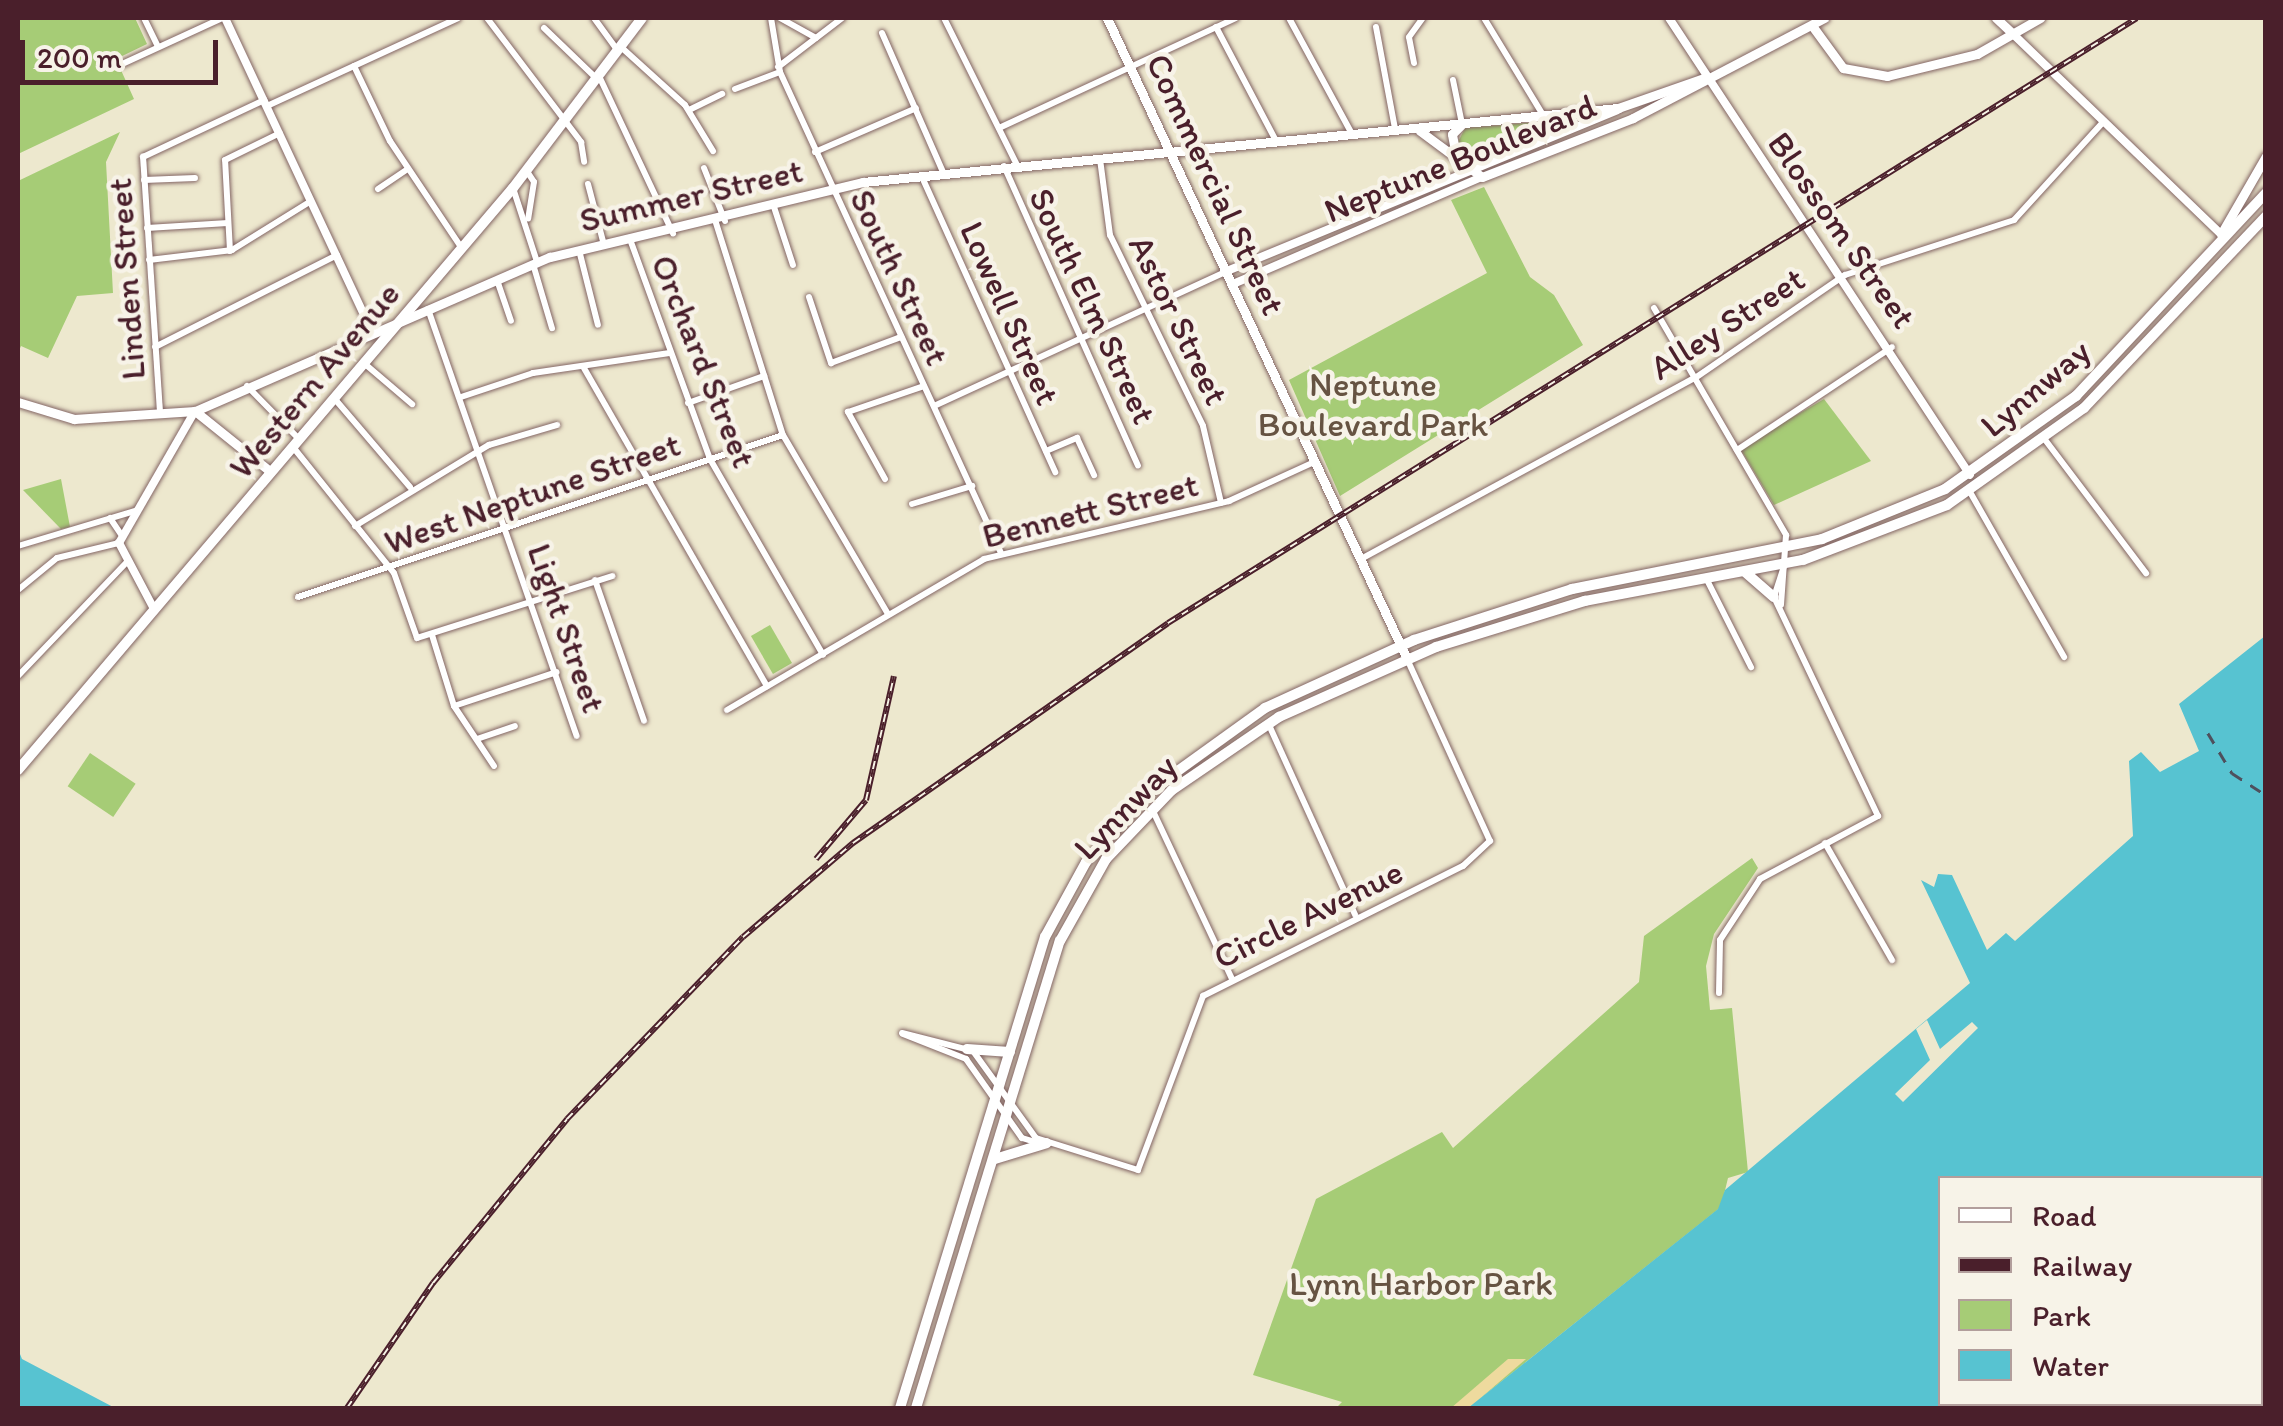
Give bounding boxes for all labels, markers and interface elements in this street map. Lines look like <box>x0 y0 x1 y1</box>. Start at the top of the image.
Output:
scale bar <box>25 20 222 82</box>
text: 200 m <box>37 39 122 76</box>
street label: Commercial Street <box>1137 47 1295 321</box>
street label: Neptune Boulevard <box>1318 84 1602 232</box>
street label: Blossom Street <box>1759 124 1925 336</box>
street label: Summer Street <box>575 149 807 241</box>
street label: Linden Street <box>98 177 154 381</box>
street label: South Elm Street <box>1020 182 1166 430</box>
street label: South Street <box>841 183 959 371</box>
street label: Lowell Street <box>951 215 1069 411</box>
street label: Astor Street <box>1120 228 1238 412</box>
street label: Orchard Street <box>642 249 766 473</box>
street label: Alley Street <box>1642 258 1812 388</box>
street label: Western Avenue <box>220 274 408 486</box>
street label: Lynnway <box>1972 330 2098 446</box>
park label: Neptune Boulevard Park <box>1258 363 1488 445</box>
street label: West Neptune Street <box>379 423 685 563</box>
street label: Bennett Street <box>978 463 1202 557</box>
street label: Light Street <box>518 538 616 718</box>
street label: Lynnway <box>1065 746 1185 868</box>
street label: Circle Avenue <box>1207 850 1409 978</box>
legend <box>1938 1176 2263 1406</box>
text: Road <box>2032 1197 2097 1234</box>
text: Railway <box>2032 1247 2132 1284</box>
park label: Lynn Harbor Park <box>1290 1262 1552 1304</box>
text: Park <box>2032 1297 2091 1334</box>
text: Water <box>2032 1347 2109 1384</box>

